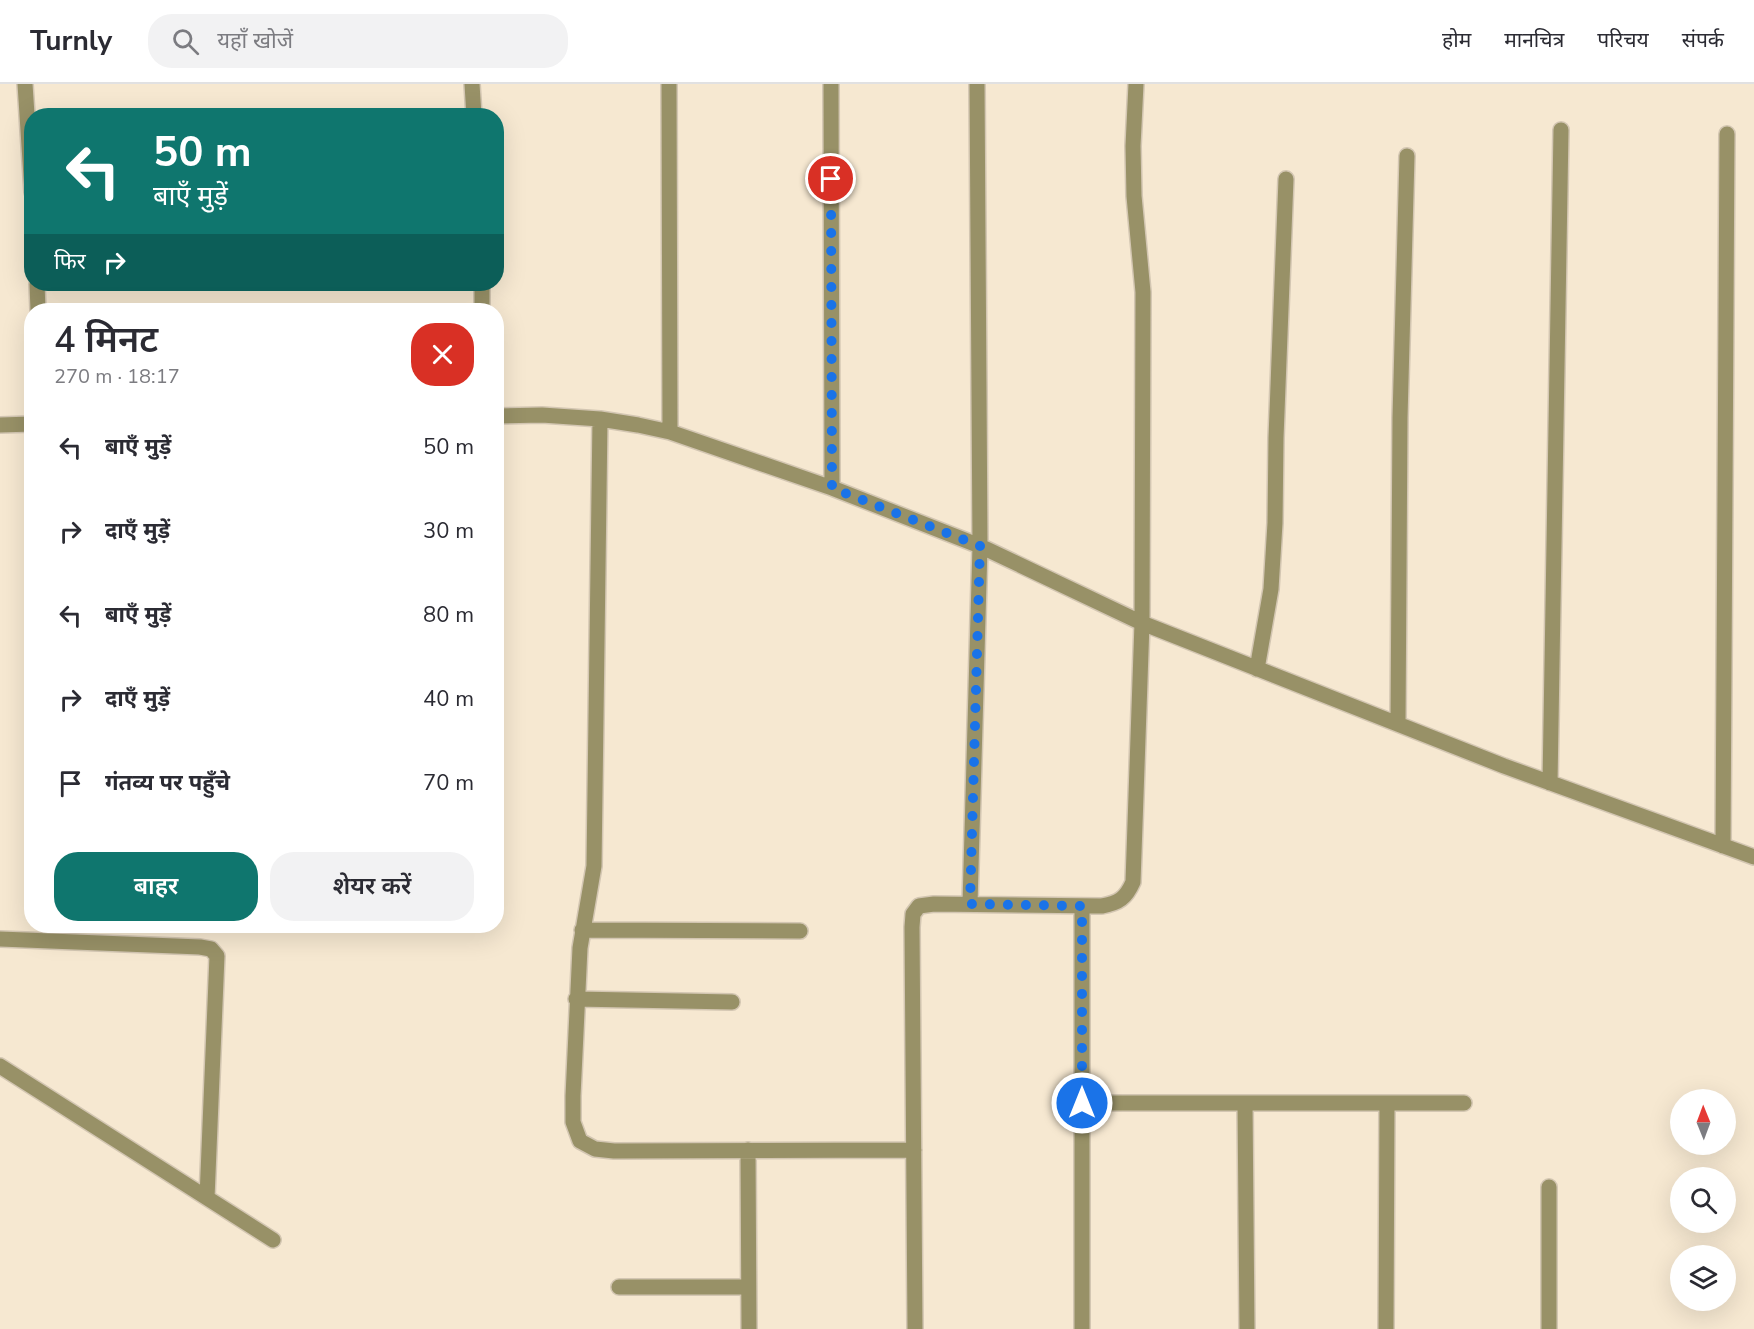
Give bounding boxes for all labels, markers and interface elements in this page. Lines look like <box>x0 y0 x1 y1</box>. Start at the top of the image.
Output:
search box <box>148 14 568 68</box>
text: Turnly <box>30 22 112 60</box>
icon: search <box>169 25 202 58</box>
text: यहाँ खोजें <box>217 26 293 56</box>
text: होम <box>1442 26 1471 54</box>
text: मानचित्र <box>1504 26 1564 54</box>
text: परिचय <box>1597 26 1649 54</box>
text: संपर्क <box>1682 26 1724 54</box>
text: 50 m <box>153 124 252 181</box>
icon: left <box>54 132 132 210</box>
pin <box>805 153 856 204</box>
icon: arrive <box>814 162 847 195</box>
text: बाएँ मुड़ें <box>153 178 228 215</box>
icon: right <box>98 246 131 279</box>
text: फिर <box>54 247 86 277</box>
text: 4 मिनट <box>54 316 158 365</box>
button: close <box>411 323 474 386</box>
text: 270 m · 18:17 <box>54 363 180 390</box>
icon: left <box>54 431 87 464</box>
text: बाएँ मुड़ें <box>105 432 171 462</box>
text: 50 m <box>423 432 474 462</box>
icon: right <box>54 515 87 548</box>
text: दाएँ मुड़ें <box>105 516 170 546</box>
text: 30 m <box>423 516 474 546</box>
icon: left <box>54 599 87 632</box>
text: बाएँ मुड़ें <box>105 600 171 630</box>
text: 80 m <box>423 600 474 630</box>
icon: right <box>54 683 87 716</box>
text: दाएँ मुड़ें <box>105 684 170 714</box>
text: 40 m <box>423 684 474 714</box>
icon: arrive <box>54 767 87 800</box>
text: गंतव्य पर पहुँचे <box>105 768 230 798</box>
text: 70 m <box>423 768 474 798</box>
button: बाहर <box>54 852 258 921</box>
button: शेयर करें <box>270 852 474 921</box>
position arrow <box>1050 1071 1114 1135</box>
north arrow <box>1670 1089 1736 1155</box>
map controls <box>1670 1089 1736 1311</box>
button: search <box>1670 1167 1736 1233</box>
button: layers <box>1670 1245 1736 1311</box>

